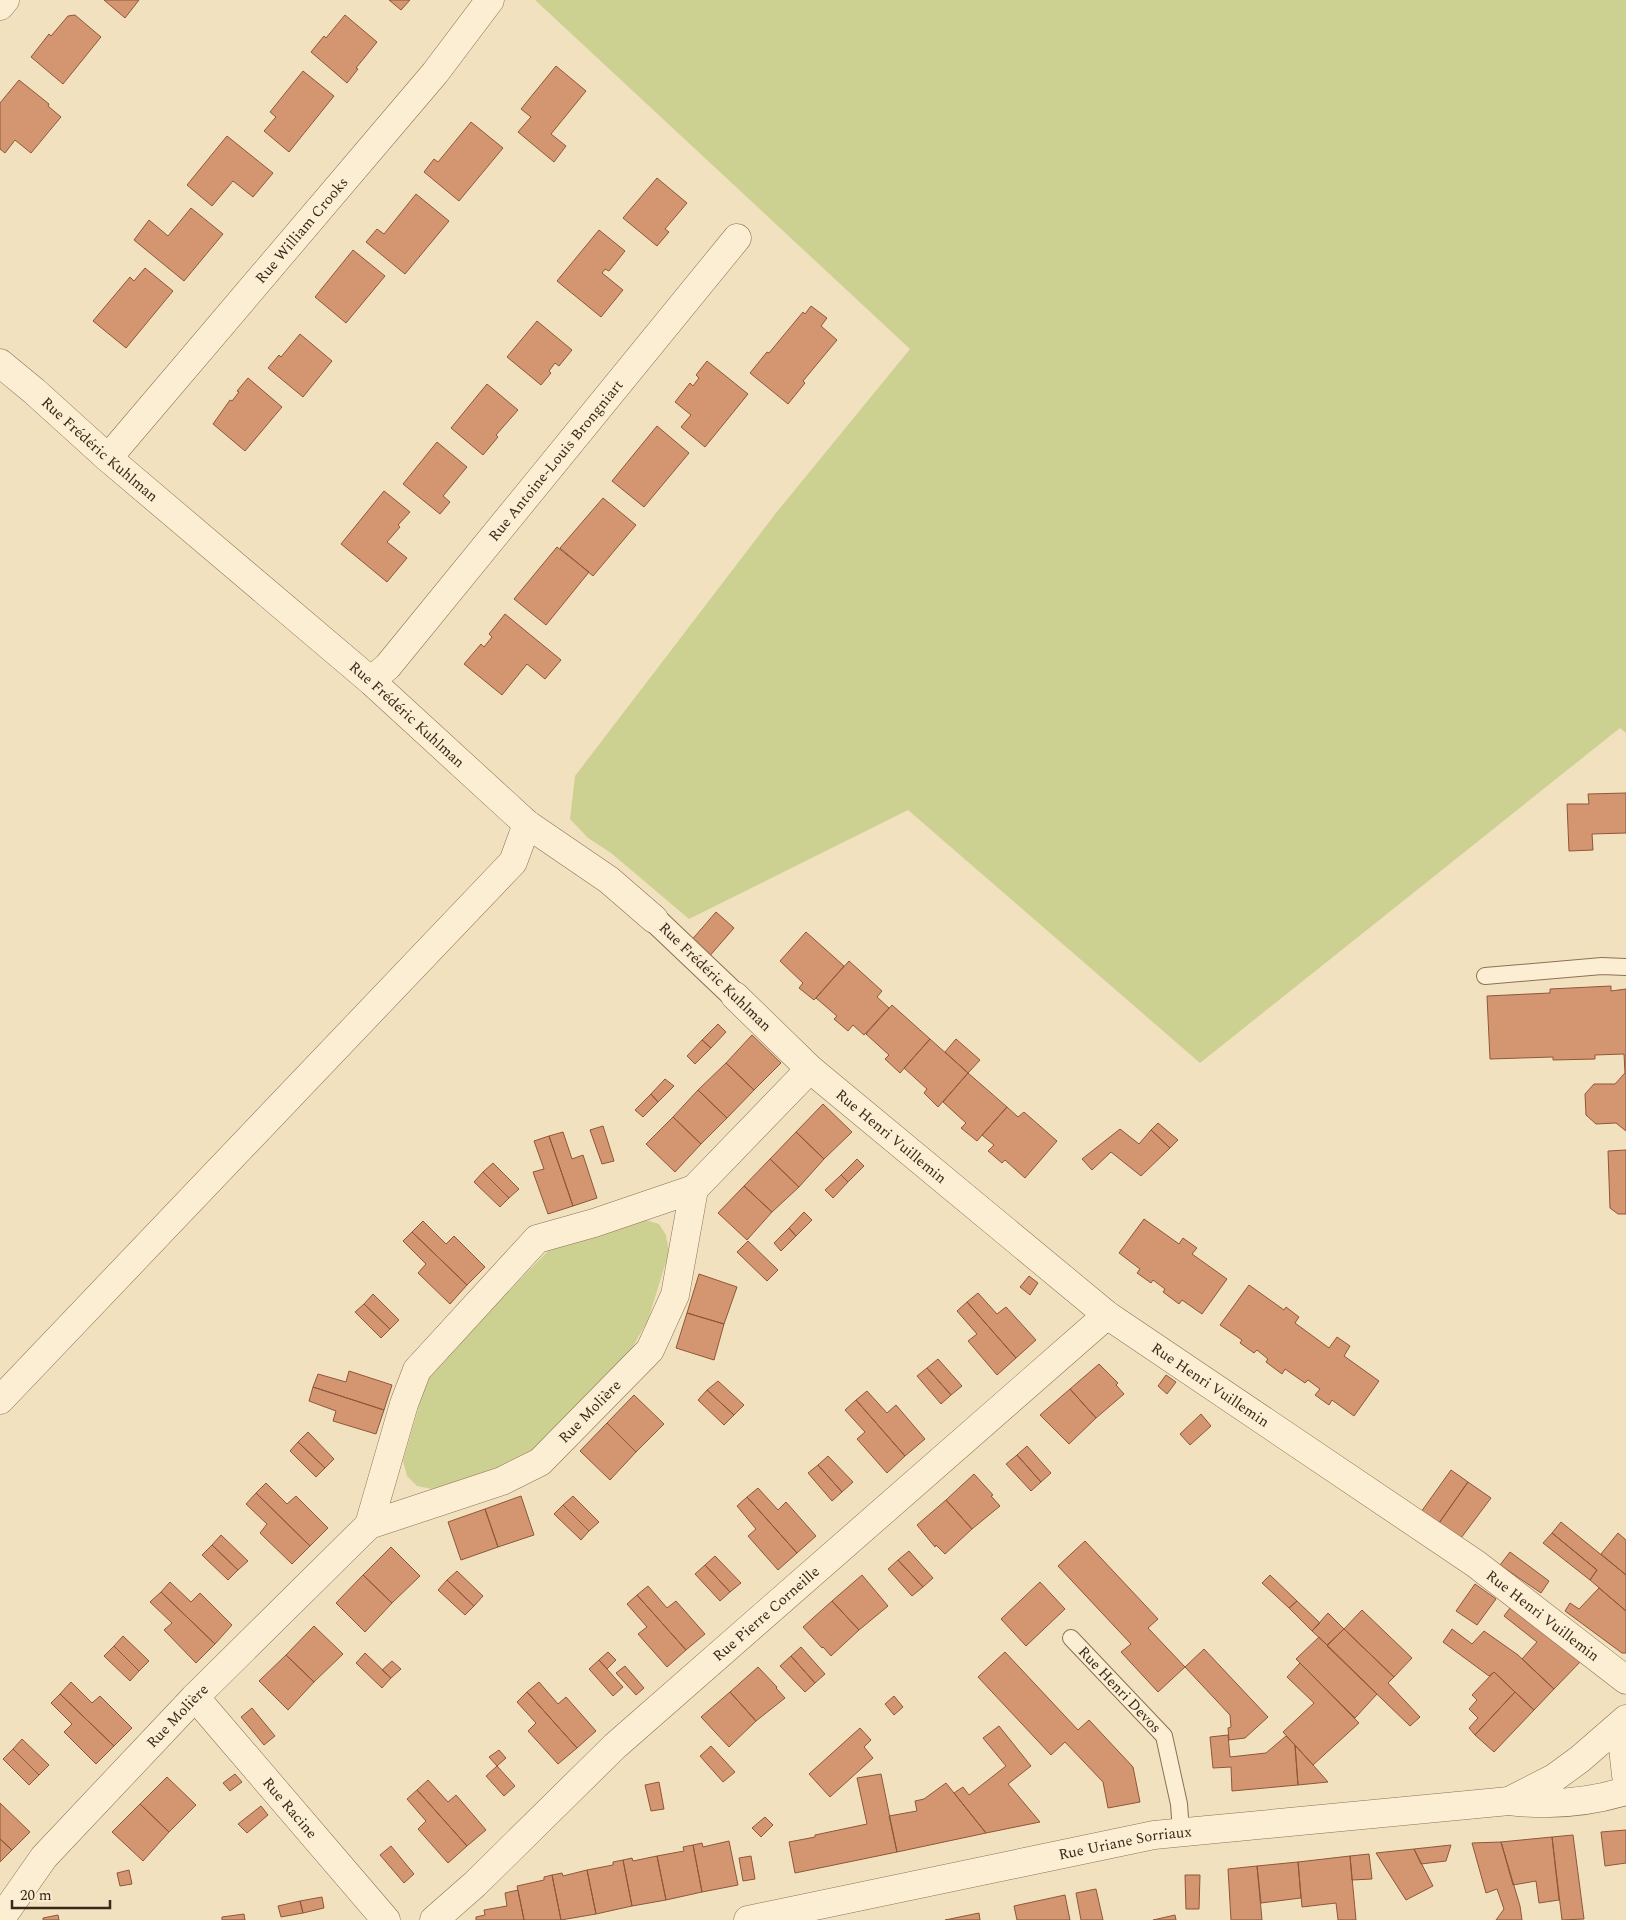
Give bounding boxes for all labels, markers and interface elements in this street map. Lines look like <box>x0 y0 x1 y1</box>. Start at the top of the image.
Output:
street label: Rue William Crooks <box>249 172 354 289</box>
street label: Rue Antoine-Louis Brongniart <box>483 374 629 546</box>
street label: Rue Frédéric Kuhlman <box>36 391 164 508</box>
street label: Rue Frédéric Kuhlman <box>344 656 470 773</box>
street label: Rue Frédéric Kuhlman <box>653 917 777 1037</box>
street label: Rue Henri Vuillemin <box>831 1083 952 1189</box>
street label: Rue Henri Vuillemin <box>1147 1337 1274 1433</box>
street label: Rue Molière <box>553 1374 626 1449</box>
street label: Rue Pierre Corneille <box>707 1560 825 1667</box>
street label: Rue Henri Vuillemin <box>1481 1564 1605 1667</box>
street label: Rue Henri Devos <box>1073 1641 1167 1738</box>
street label: Rue Molière <box>141 1678 214 1753</box>
street label: Rue Racine <box>257 1772 323 1844</box>
street label: Rue Uriane Sorriaux <box>1056 1820 1193 1866</box>
scale bar <box>12 1878 110 1910</box>
text: 20 m <box>20 1884 52 1907</box>

